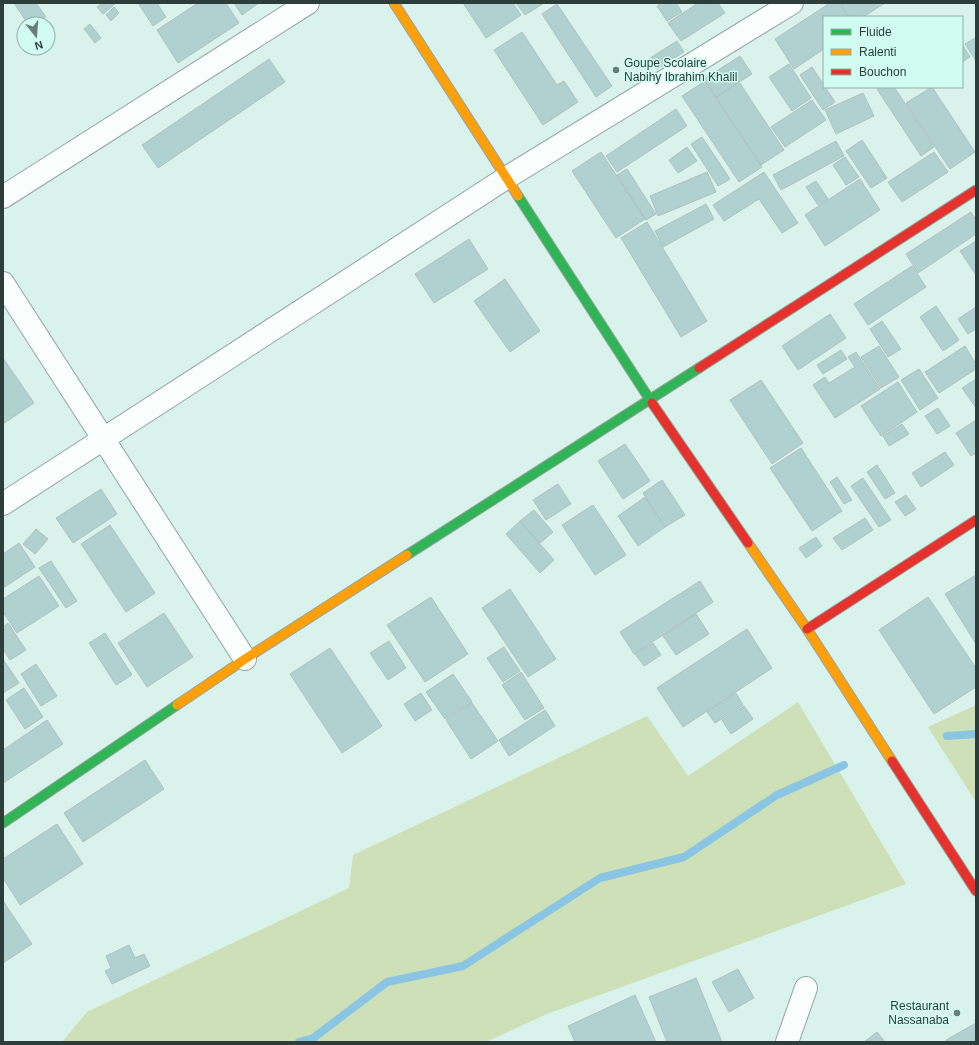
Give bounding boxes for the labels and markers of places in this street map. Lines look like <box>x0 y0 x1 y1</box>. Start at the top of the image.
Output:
place label: Goupe Scolaire Nabihy Ibrahim Khalil <box>624 56 737 84</box>
marker: Goupe Scolaire Nabihy Ibrahim Khalil <box>611 65 621 75</box>
place label: Restaurant Nassanaba <box>888 999 950 1027</box>
marker: Restaurant Nassanaba <box>952 1008 962 1018</box>

